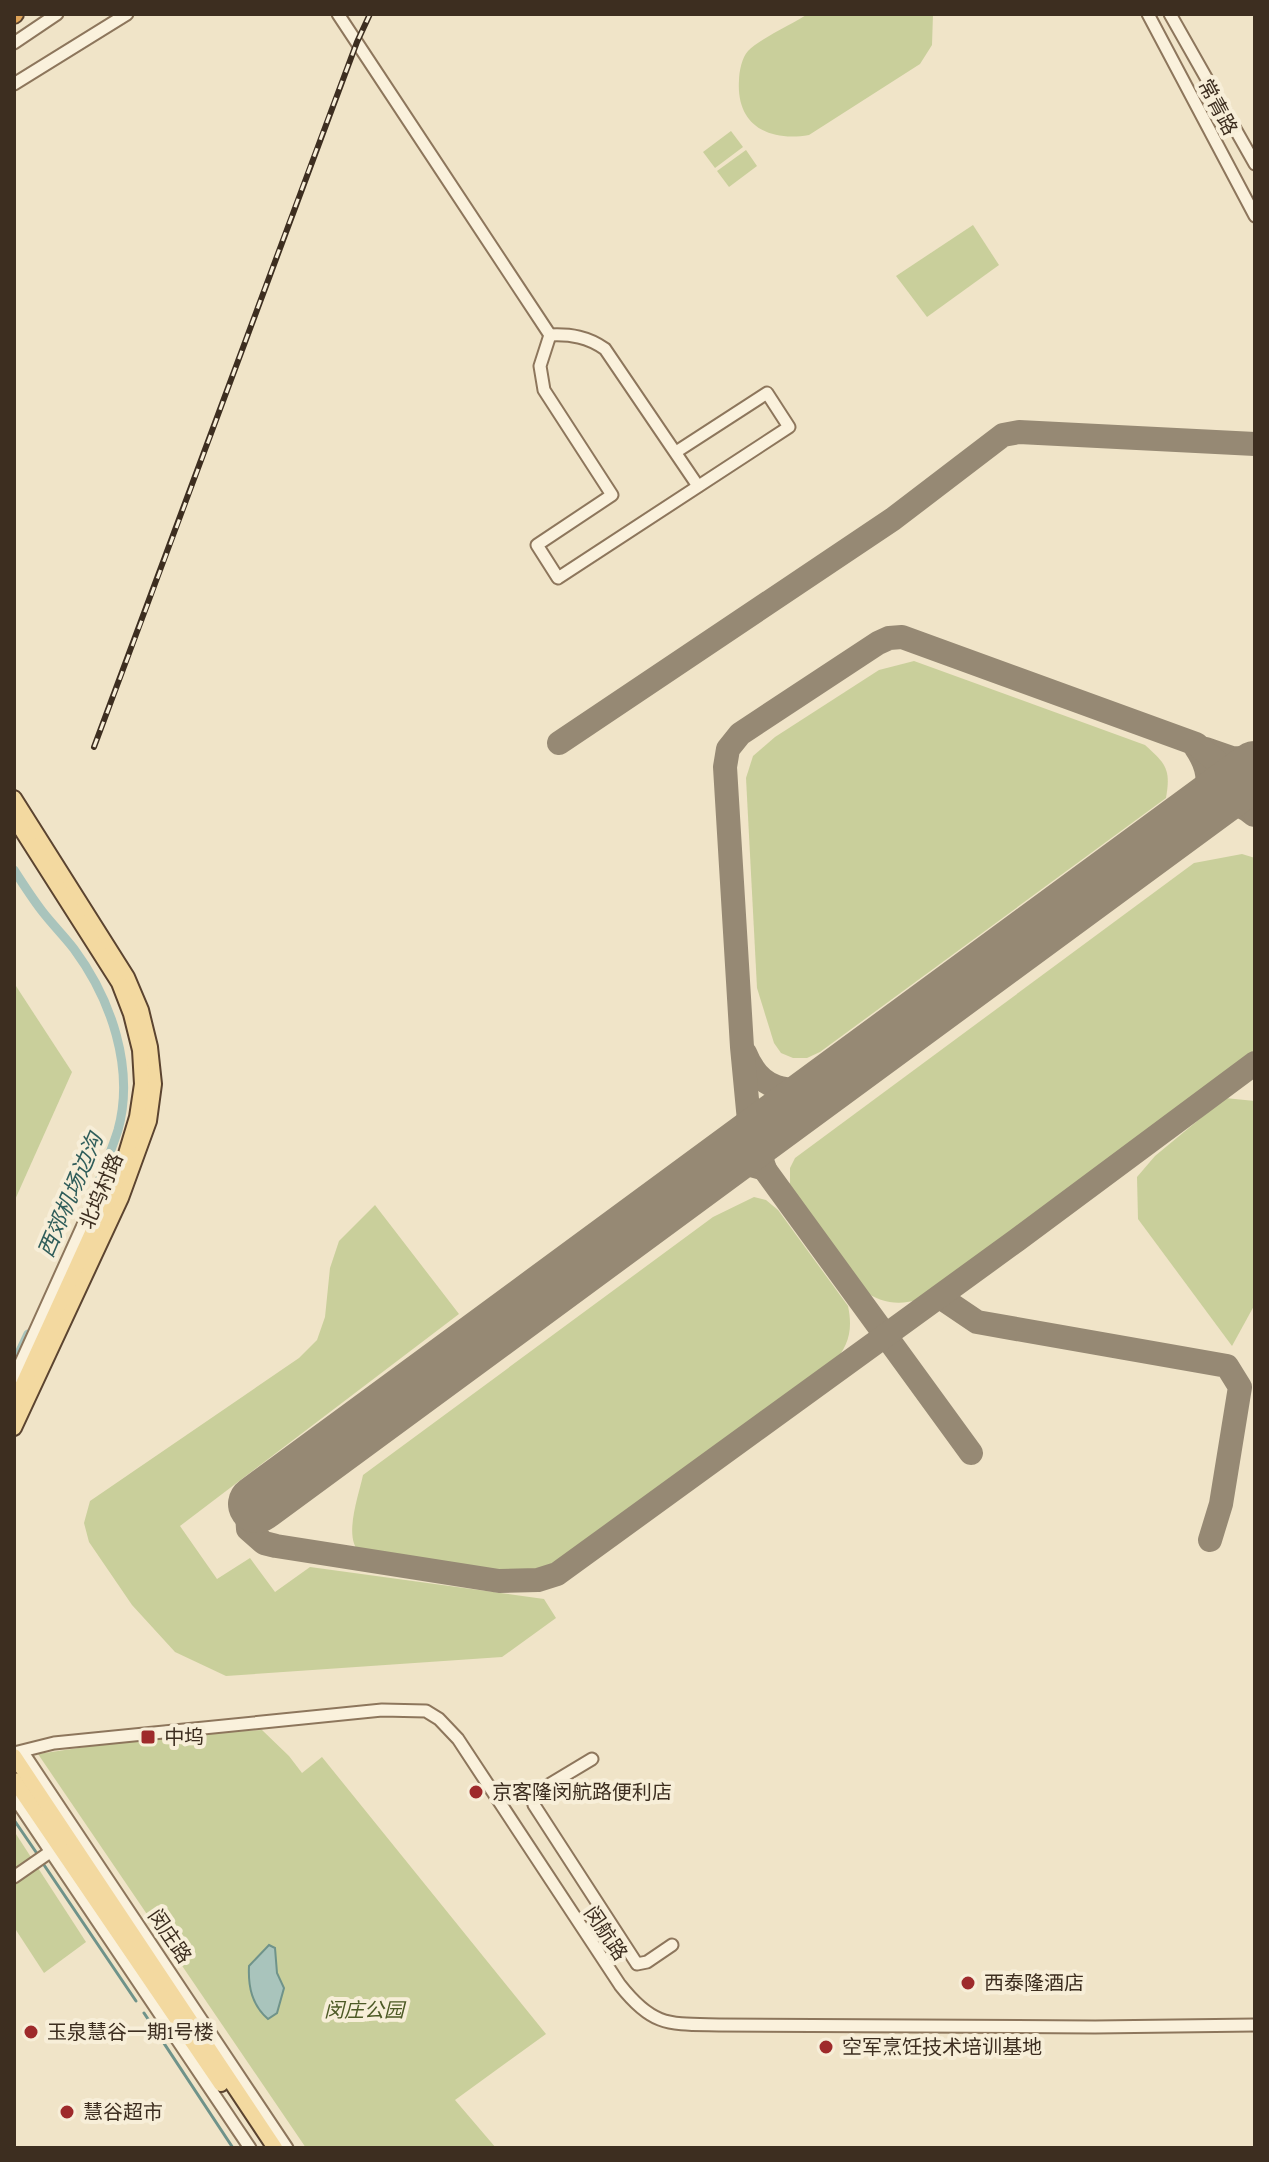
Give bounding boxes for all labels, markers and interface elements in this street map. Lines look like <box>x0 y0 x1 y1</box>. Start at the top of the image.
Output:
street label: 常青路 <box>1194 75 1242 139</box>
water label: 西郊机场边沟 <box>33 1128 109 1261</box>
street label: 北坞村路 <box>75 1150 127 1232</box>
place label: 中坞 <box>164 1726 204 1748</box>
marker: 中坞 <box>139 1728 157 1746</box>
place label: 京客隆闵航路便利店 <box>492 1781 672 1803</box>
marker: 京客隆闵航路便利店 <box>467 1783 485 1801</box>
street label: 闵航路 <box>580 1902 632 1964</box>
street label: 闵庄路 <box>144 1905 196 1967</box>
place label: 西泰隆酒店 <box>984 1972 1084 1994</box>
marker: 西泰隆酒店 <box>959 1974 977 1992</box>
park label: 闵庄公园 <box>324 1999 407 2021</box>
place label: 玉泉慧谷一期1号楼 <box>47 2021 214 2043</box>
marker: 玉泉慧谷一期1号楼 <box>22 2023 40 2041</box>
place label: 空军烹饪技术培训基地 <box>842 2036 1042 2058</box>
marker: 空军烹饪技术培训基地 <box>817 2038 835 2056</box>
place label: 慧谷超市 <box>83 2101 163 2123</box>
marker: 慧谷超市 <box>58 2103 76 2121</box>

